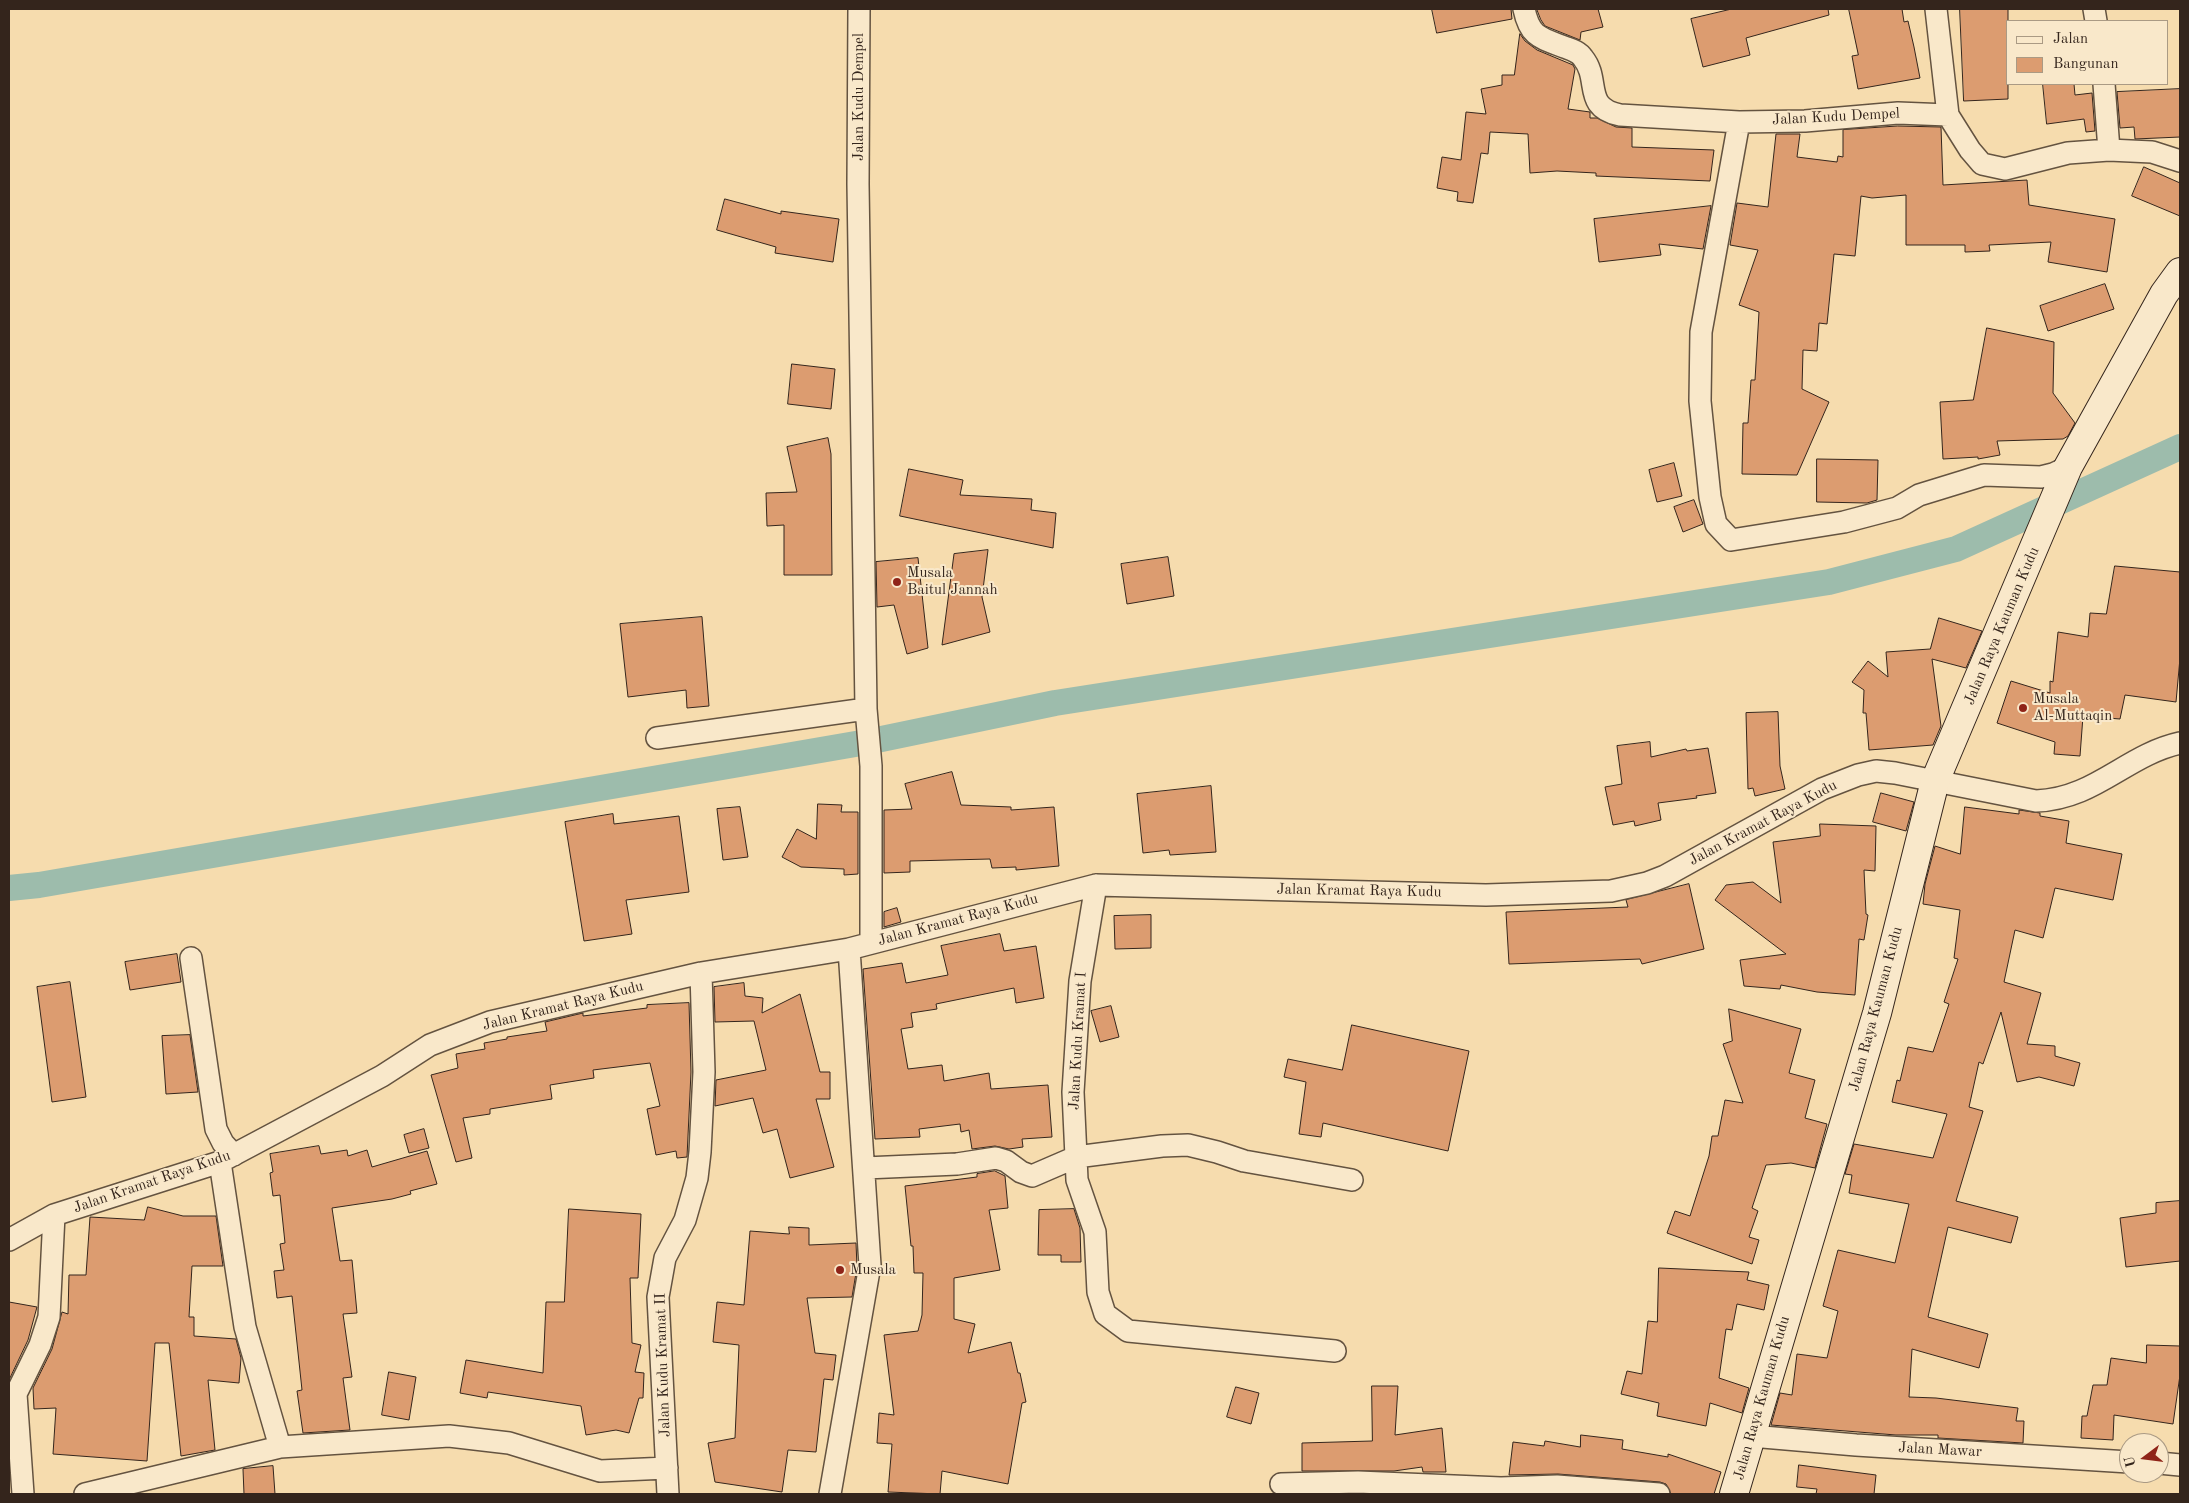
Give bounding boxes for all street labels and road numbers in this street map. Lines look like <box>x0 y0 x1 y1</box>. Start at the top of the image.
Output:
street label: Jalan Kudu Dempel <box>850 33 868 161</box>
street label: Jalan Kudu Dempel <box>1772 105 1900 129</box>
street label: Jalan Raya Kauman Kudu <box>1961 544 2043 708</box>
street label: Jalan Kramat Raya Kudu <box>1686 776 1840 870</box>
street label: Jalan Kramat Raya Kudu <box>1276 881 1442 901</box>
street label: Jalan Kramat Raya Kudu <box>876 890 1040 950</box>
street label: Jalan Raya Kauman Kudu <box>1845 925 1907 1093</box>
street label: Jalan Kudu Kramat I <box>1065 972 1091 1110</box>
street label: Jalan Kramat Raya Kudu <box>481 977 645 1035</box>
street label: Jalan Kramat Raya Kudu <box>71 1147 233 1217</box>
street label: Jalan Kudu Kramat II <box>651 1293 675 1437</box>
street label: Jalan Raya Kauman Kudu <box>1730 1314 1794 1482</box>
street label: Jalan Mawar <box>1898 1439 1982 1461</box>

